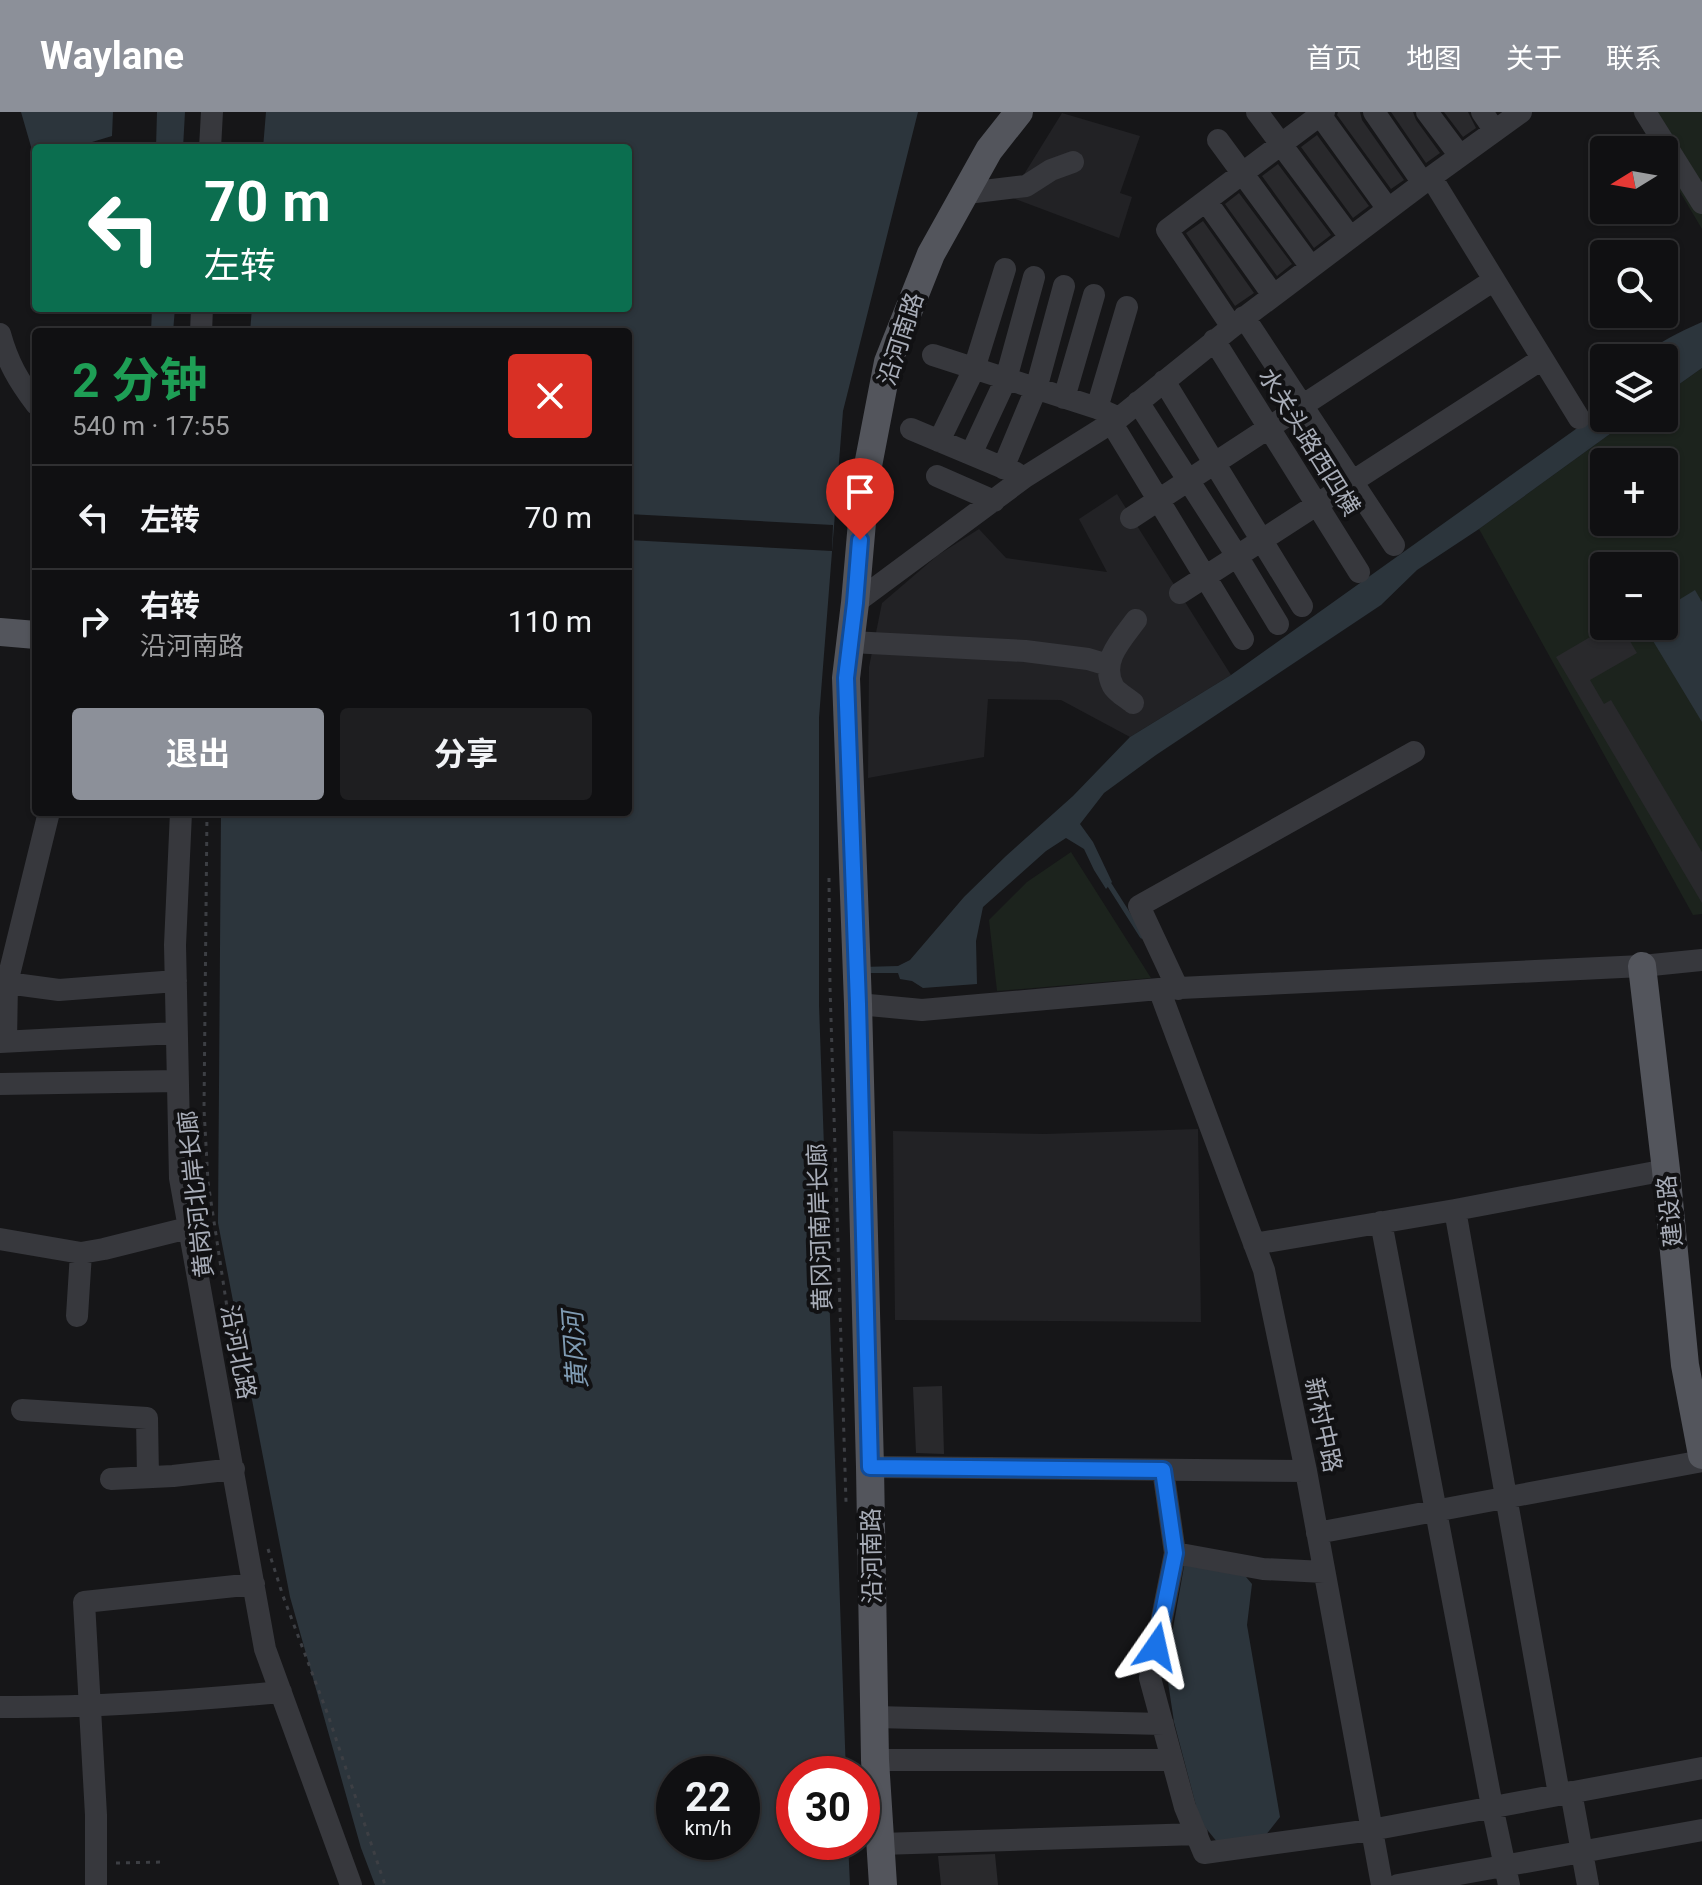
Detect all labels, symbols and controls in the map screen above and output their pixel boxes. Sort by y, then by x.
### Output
text: Waylane [40,34,184,78]
text: 首页 [1306,42,1362,75]
text: 地图 [1406,42,1462,75]
text: 关于 [1506,42,1562,75]
text: 联系 [1606,42,1662,75]
north arrow [1590,136,1678,224]
map controls [1590,136,1678,640]
text: 70 m [204,169,331,235]
icon: left [72,176,176,280]
button: search [1590,240,1678,328]
text: 左转 [204,245,276,287]
street label: 沿河南路 [873,289,929,389]
button: layers [1590,344,1678,432]
text: 2 分钟 [72,352,207,409]
button: close [508,354,592,438]
street label: 水关头路西四横 [1253,363,1365,521]
text: 540 m · 17:55 [72,411,230,441]
button: + [1590,448,1678,536]
pin [826,458,894,540]
icon: arrive [838,470,882,514]
icon: left [72,495,116,539]
text: 70 m [525,500,592,535]
text: 左转 [140,502,200,537]
button: − [1590,552,1678,640]
text: 右转 [140,588,200,623]
icon: right [72,599,116,643]
text: 110 m [508,604,592,639]
text: 沿河南路 [140,631,244,661]
button: 退出 [72,708,324,800]
button: 分享 [340,708,592,800]
street label: 黄岗河北岸长廊 [173,1109,219,1279]
street label: 黄冈河南岸长廊 [803,1143,837,1311]
street label: 建设路 [1652,1174,1688,1248]
street label: 沿河北路 [215,1302,261,1402]
water label: 黄冈河 [557,1305,593,1390]
street label: 新村中路 [1299,1375,1347,1475]
street label: 沿河南路 [857,1508,887,1604]
position arrow [1114,1605,1198,1689]
speed limit sign: 30 [776,1756,880,1860]
text: 22 [685,1774,731,1821]
text: km/h [685,1816,731,1840]

